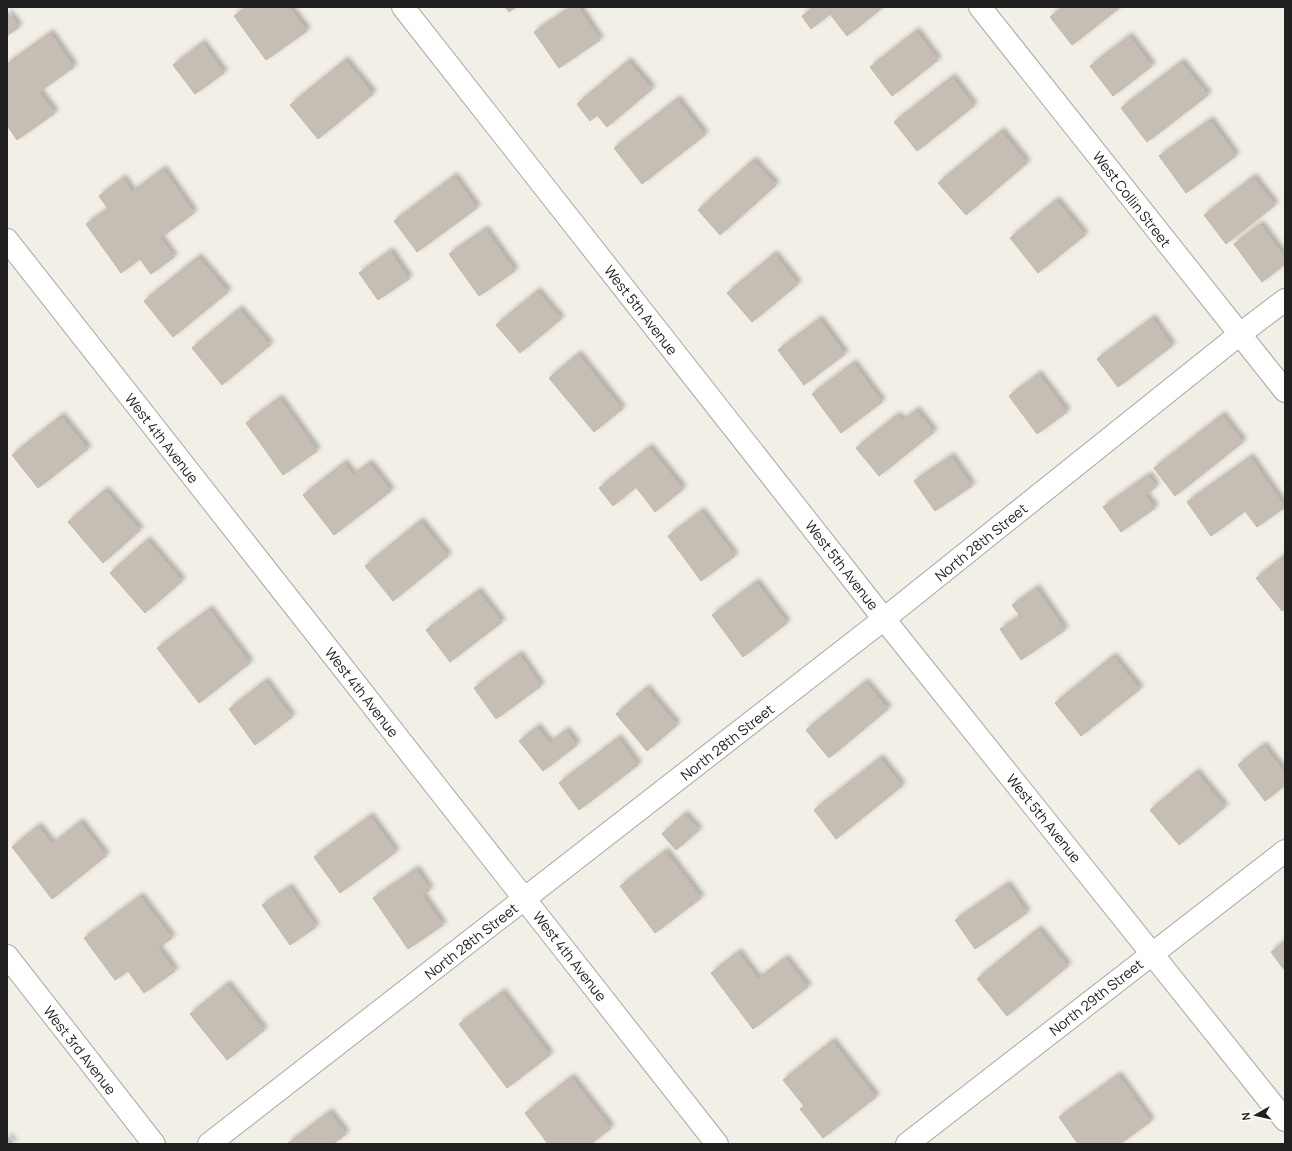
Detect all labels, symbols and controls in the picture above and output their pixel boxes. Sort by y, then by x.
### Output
street label: West Collin Street [1089,147,1176,251]
street label: West 5th Avenue [600,261,682,359]
street label: West 4th Avenue [121,389,203,487]
street label: North 28th Street [931,499,1031,585]
street label: West 5th Avenue [801,516,883,614]
street label: West 4th Avenue [321,643,403,741]
street label: North 28th Street [676,699,778,784]
street label: West 5th Avenue [1002,770,1086,866]
street label: North 28th Street [420,898,522,983]
street label: West 4th Avenue [529,907,611,1005]
street label: North 29th Street [1045,954,1147,1040]
street label: West 3rd Avenue [39,1002,121,1098]
north arrow [1236,1095,1276,1135]
text: N [1238,1111,1254,1121]

